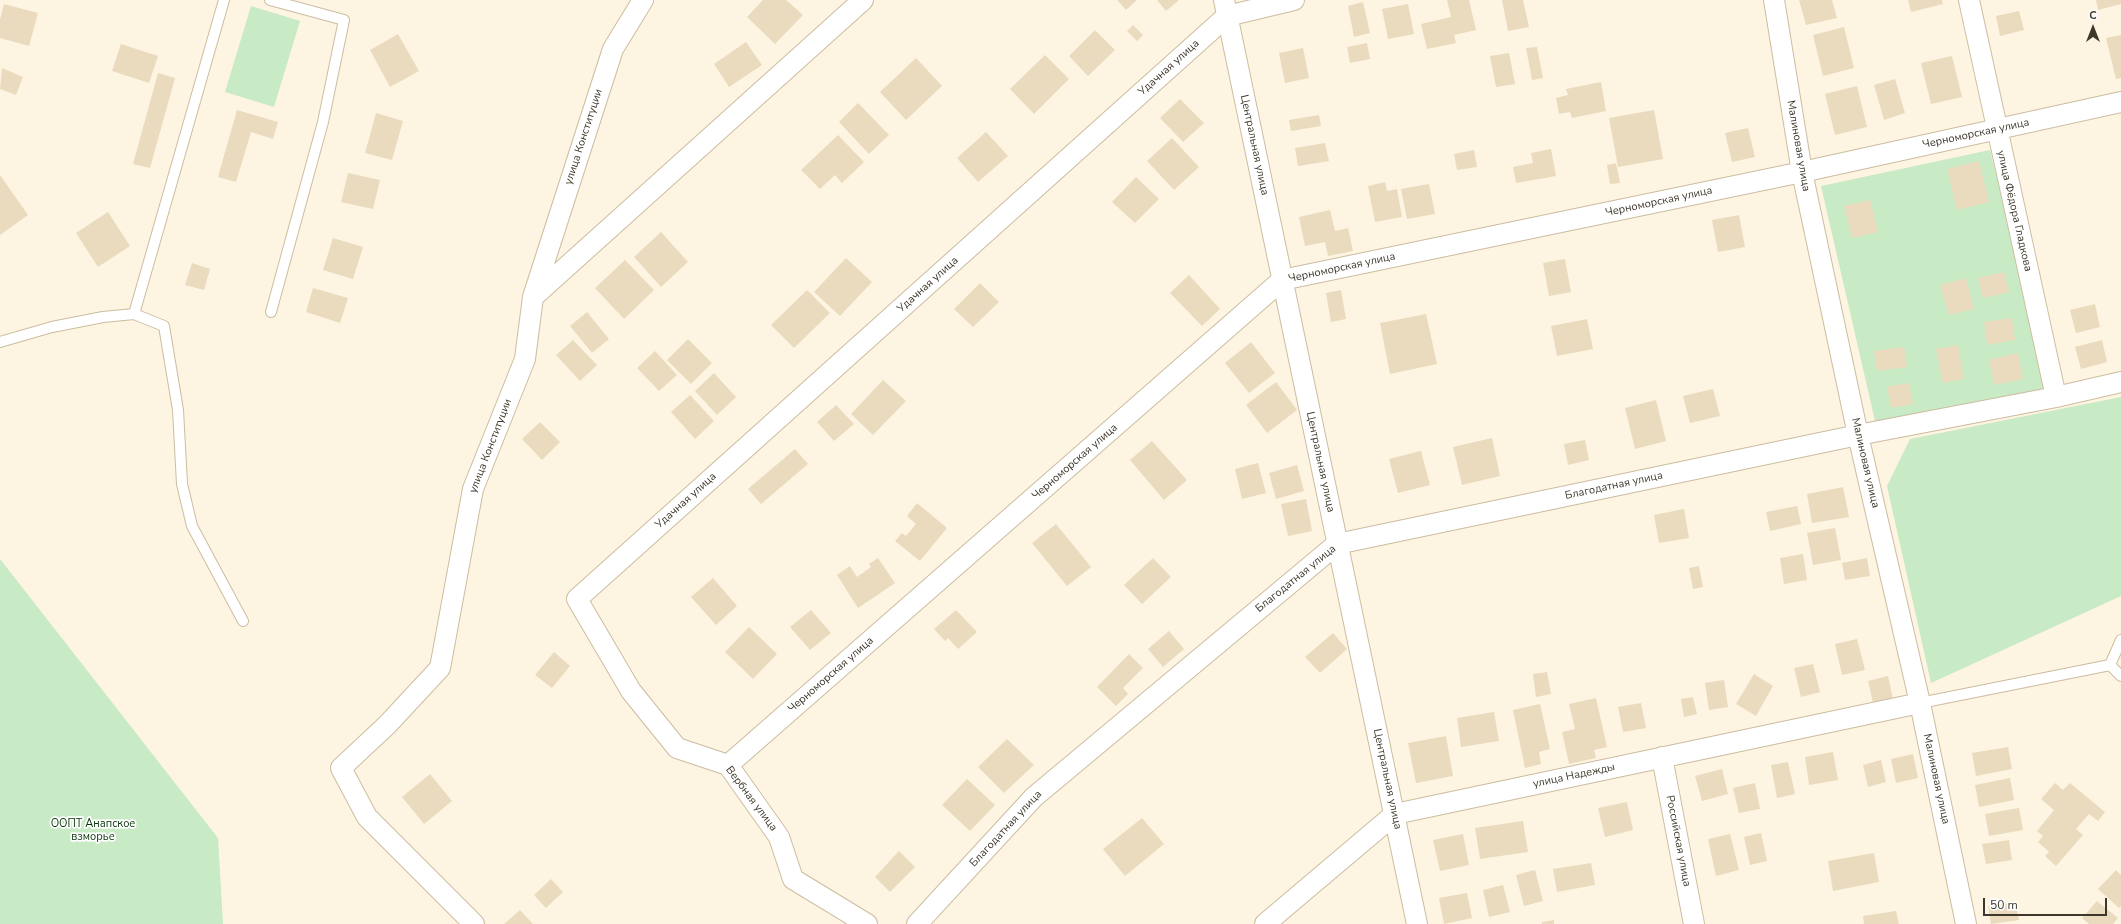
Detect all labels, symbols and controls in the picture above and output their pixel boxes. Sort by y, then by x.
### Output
north arrow [2073,8,2113,48]
text: С [2089,8,2097,23]
street label: Удачная улица [1136,37,1202,99]
street label: улица Конституции [562,88,606,186]
street label: Центральная улица [1237,93,1271,197]
street label: Малиновая улица [1784,99,1812,193]
street label: Черноморская улица [1921,116,2031,152]
street label: улица Фёдора Гладкова [1994,149,2034,273]
street label: Черноморская улица [1604,184,1714,220]
street label: Черноморская улица [1287,250,1397,286]
street label: Удачная улица [895,254,961,316]
street label: улица Конституции [467,397,515,495]
street label: Центральная улица [1303,410,1337,514]
street label: Малиновая улица [1848,417,1882,509]
street label: Черноморская улица [1030,421,1120,503]
street label: Благодатная улица [1564,469,1664,503]
street label: Удачная улица [653,470,719,532]
street label: Благодатная улица [1253,543,1339,615]
street label: Черноморская улица [786,634,876,716]
street label: Центральная улица [1370,727,1404,831]
street label: Малиновая улица [1920,733,1952,825]
street label: улица Надежды [1532,761,1616,791]
street label: Вербная улица [722,764,780,834]
street label: Благодатная улица [967,788,1045,870]
street label: Российская улица [1663,794,1693,888]
park label: ООПТ Анапское взморье [51,817,135,843]
scale bar [1985,890,2109,916]
text: 50 m [1990,897,2018,913]

